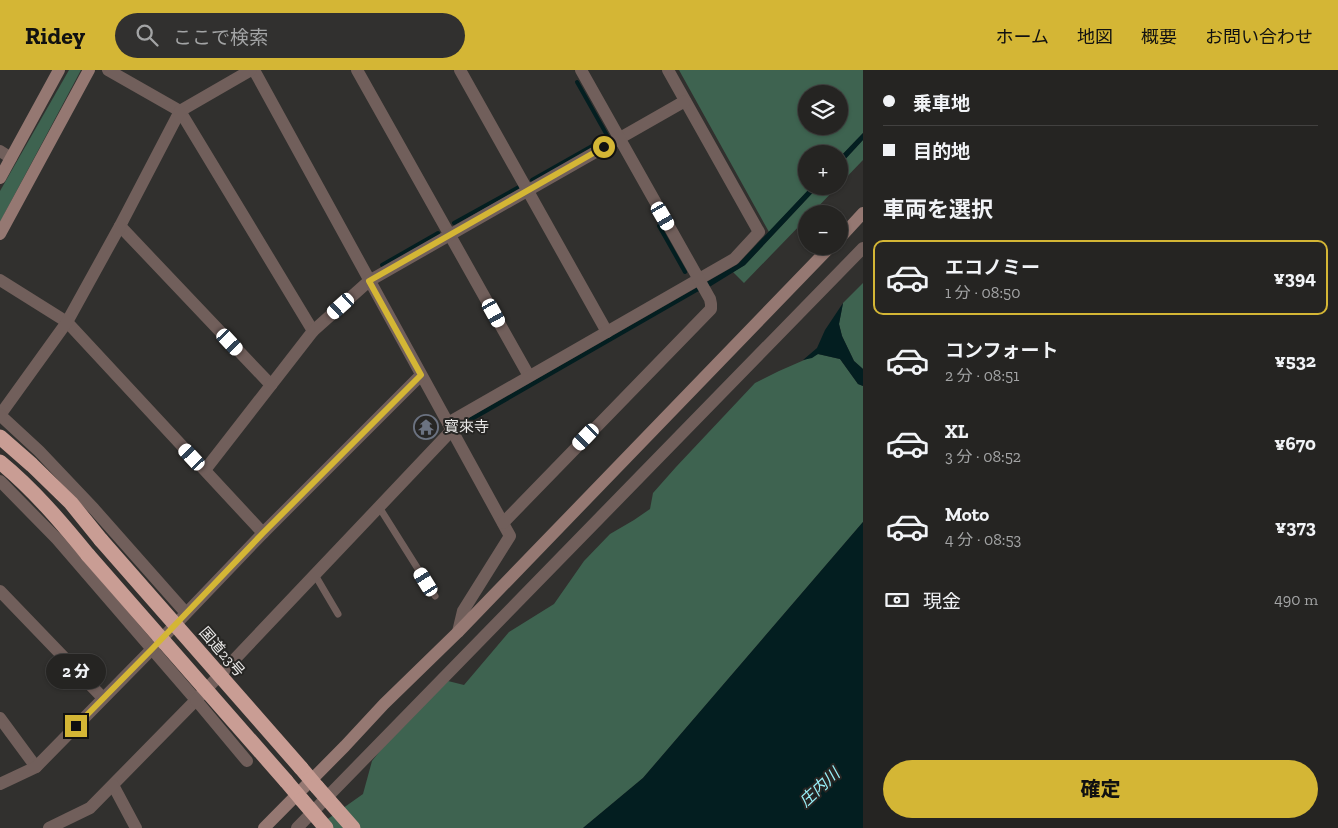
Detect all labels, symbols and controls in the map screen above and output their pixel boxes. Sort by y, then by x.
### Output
search box [115,13,465,58]
text: Ridey [25,21,85,50]
icon: search [133,21,161,49]
text: ここで検索 [173,26,268,49]
text: ホーム [996,26,1049,48]
text: 地図 [1077,26,1113,48]
text: 概要 [1141,26,1177,48]
text: お問い合わせ [1205,26,1313,48]
map controls [798,85,848,255]
button: layers [798,85,848,135]
text: 乗車地 [913,92,970,115]
route start [593,136,615,158]
text: 目的地 [913,140,970,163]
button: + [798,145,848,195]
text: 車両を選択 [883,196,993,223]
car [649,199,676,233]
button: − [798,205,848,255]
icon: car [885,255,930,300]
text: エコノミー [945,256,1040,279]
text: ¥394 [1274,266,1316,289]
text: 1 分 · 08:50 [945,283,1020,302]
car [324,290,357,322]
car [480,296,507,330]
car [214,326,245,358]
icon: car [885,338,930,383]
text: コンフォート [945,339,1058,362]
text: ¥532 [1274,349,1316,372]
text: 2 分 · 08:51 [945,366,1019,385]
temple icon: 寳來寺 [413,414,439,440]
place label: 寳來寺 [444,418,489,436]
text: XL [945,420,968,443]
car [570,421,601,453]
icon: car [885,421,930,466]
text: ¥670 [1274,432,1316,455]
car [176,441,207,473]
text: 3 分 · 08:52 [945,447,1021,466]
text: Moto [945,503,989,526]
icon: car [885,504,930,549]
text: ¥373 [1275,515,1316,538]
text: 4 分 · 08:53 [945,530,1021,549]
car [411,565,440,599]
icon: cash [883,586,911,614]
text: 現金 [923,590,961,613]
text: 490 m [1274,590,1318,609]
street label: 国道23号 [196,623,248,681]
callout: 2 分 [46,654,106,688]
text: 2 分 [62,662,90,681]
route end [65,715,87,737]
button: 確定 [883,760,1318,818]
water label: 庄内川 [795,763,845,811]

